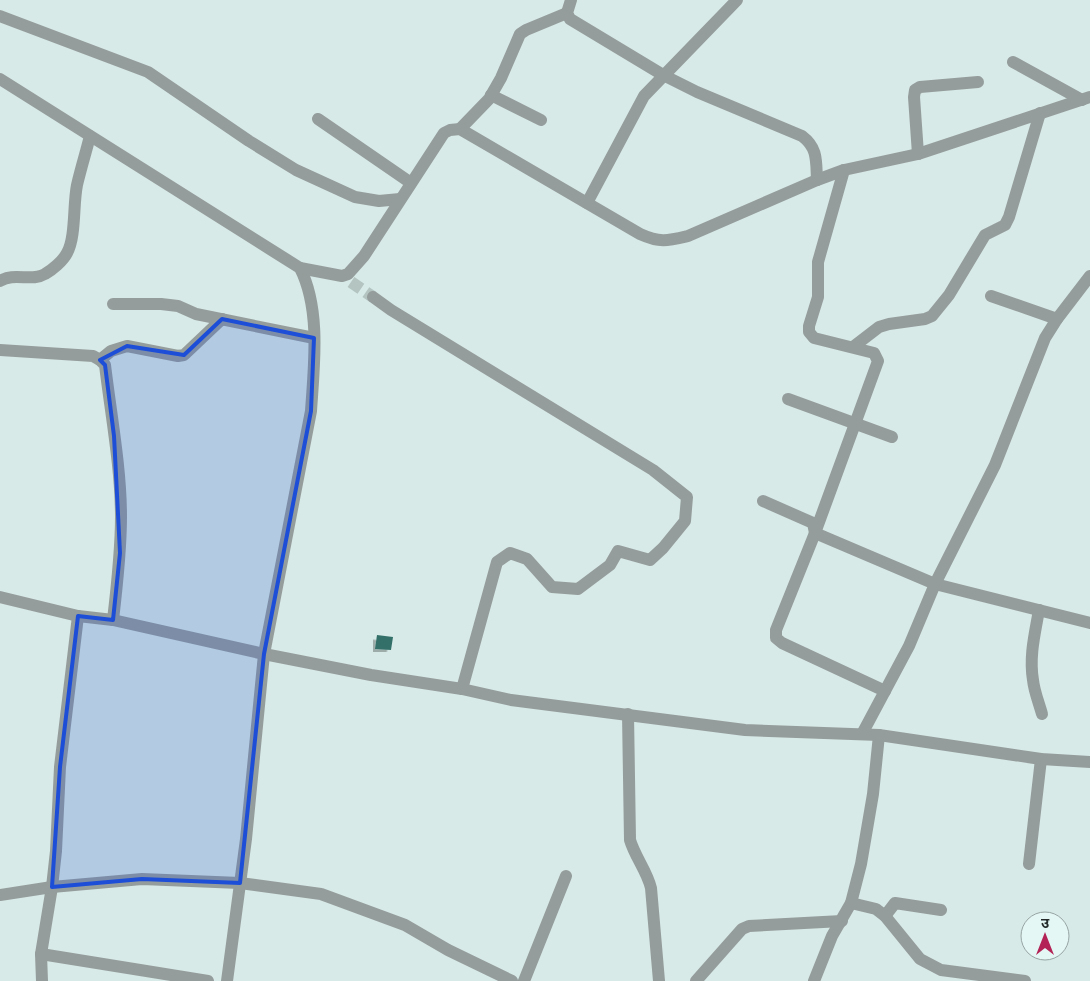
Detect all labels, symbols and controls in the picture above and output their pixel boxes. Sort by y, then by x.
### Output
north arrow [1020,911,1070,961]
text: उ [1041,914,1050,932]

